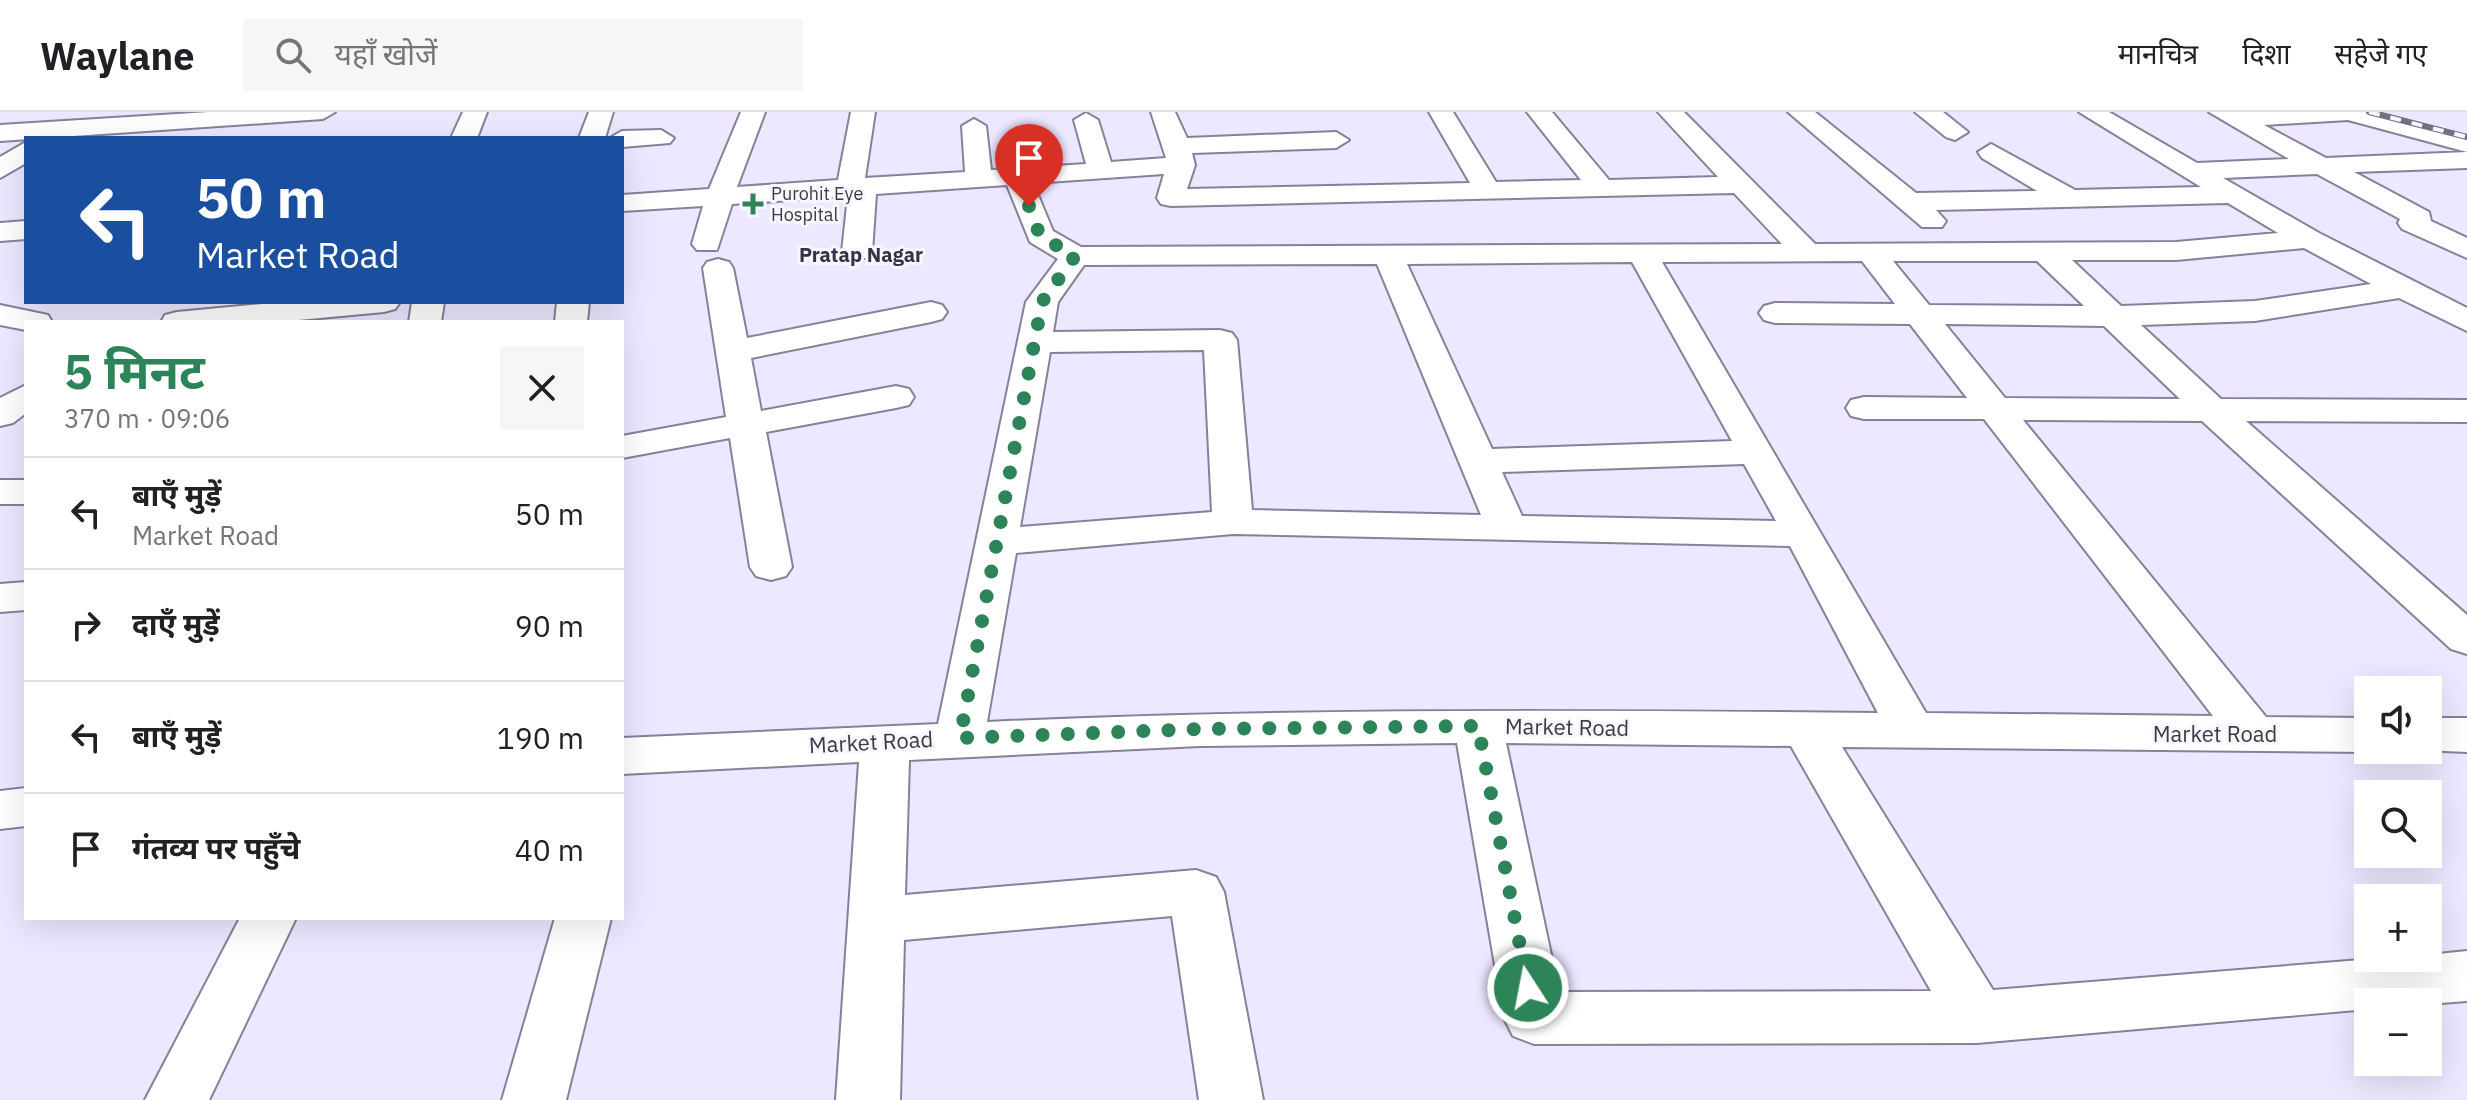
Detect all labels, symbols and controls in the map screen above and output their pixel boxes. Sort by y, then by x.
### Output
search box [243,19,803,91]
text: Waylane [40,31,195,80]
icon: search [271,33,315,77]
text: यहाँ खोजें [335,34,437,73]
text: मानचित्र [2118,35,2198,72]
text: दिशा [2242,35,2291,72]
text: सहेजे गए [2335,35,2427,72]
pin [995,124,1063,206]
icon: arrive [1007,136,1051,180]
text: 50 m [196,161,326,233]
icon: left [64,168,168,272]
place label: Purohit Eye Hospital [771,182,863,226]
marker: Purohit Eye Hospital [742,193,764,215]
text: Market Road [196,231,400,278]
district label: Pratap Nagar [799,241,923,268]
text: 5 मिनट [64,340,205,402]
button: close [500,346,584,430]
text: 370 m · 09:06 [64,401,230,435]
text: बाएँ मुड़ें [132,475,221,514]
icon: left [64,491,108,535]
text: 50 m [515,494,584,533]
text: Market Road [132,518,279,552]
icon: right [64,603,108,647]
text: दाएँ मुड़ें [132,604,220,643]
text: 90 m [515,606,584,645]
map controls [2354,676,2442,1076]
button: sound [2354,676,2442,764]
street label: Market Road [1505,711,1629,742]
icon: left [64,715,108,759]
text: बाएँ मुड़ें [132,716,221,755]
text: 190 m [497,718,584,757]
street label: Market Road [2153,719,2277,748]
street label: Market Road [808,724,934,759]
button: search [2354,780,2442,868]
icon: arrive [64,827,108,871]
text: गंतव्य पर पहुँचे [132,828,300,867]
text: 40 m [515,830,584,869]
button: + [2354,884,2442,972]
position arrow [1486,946,1570,1030]
button: − [2354,988,2442,1076]

